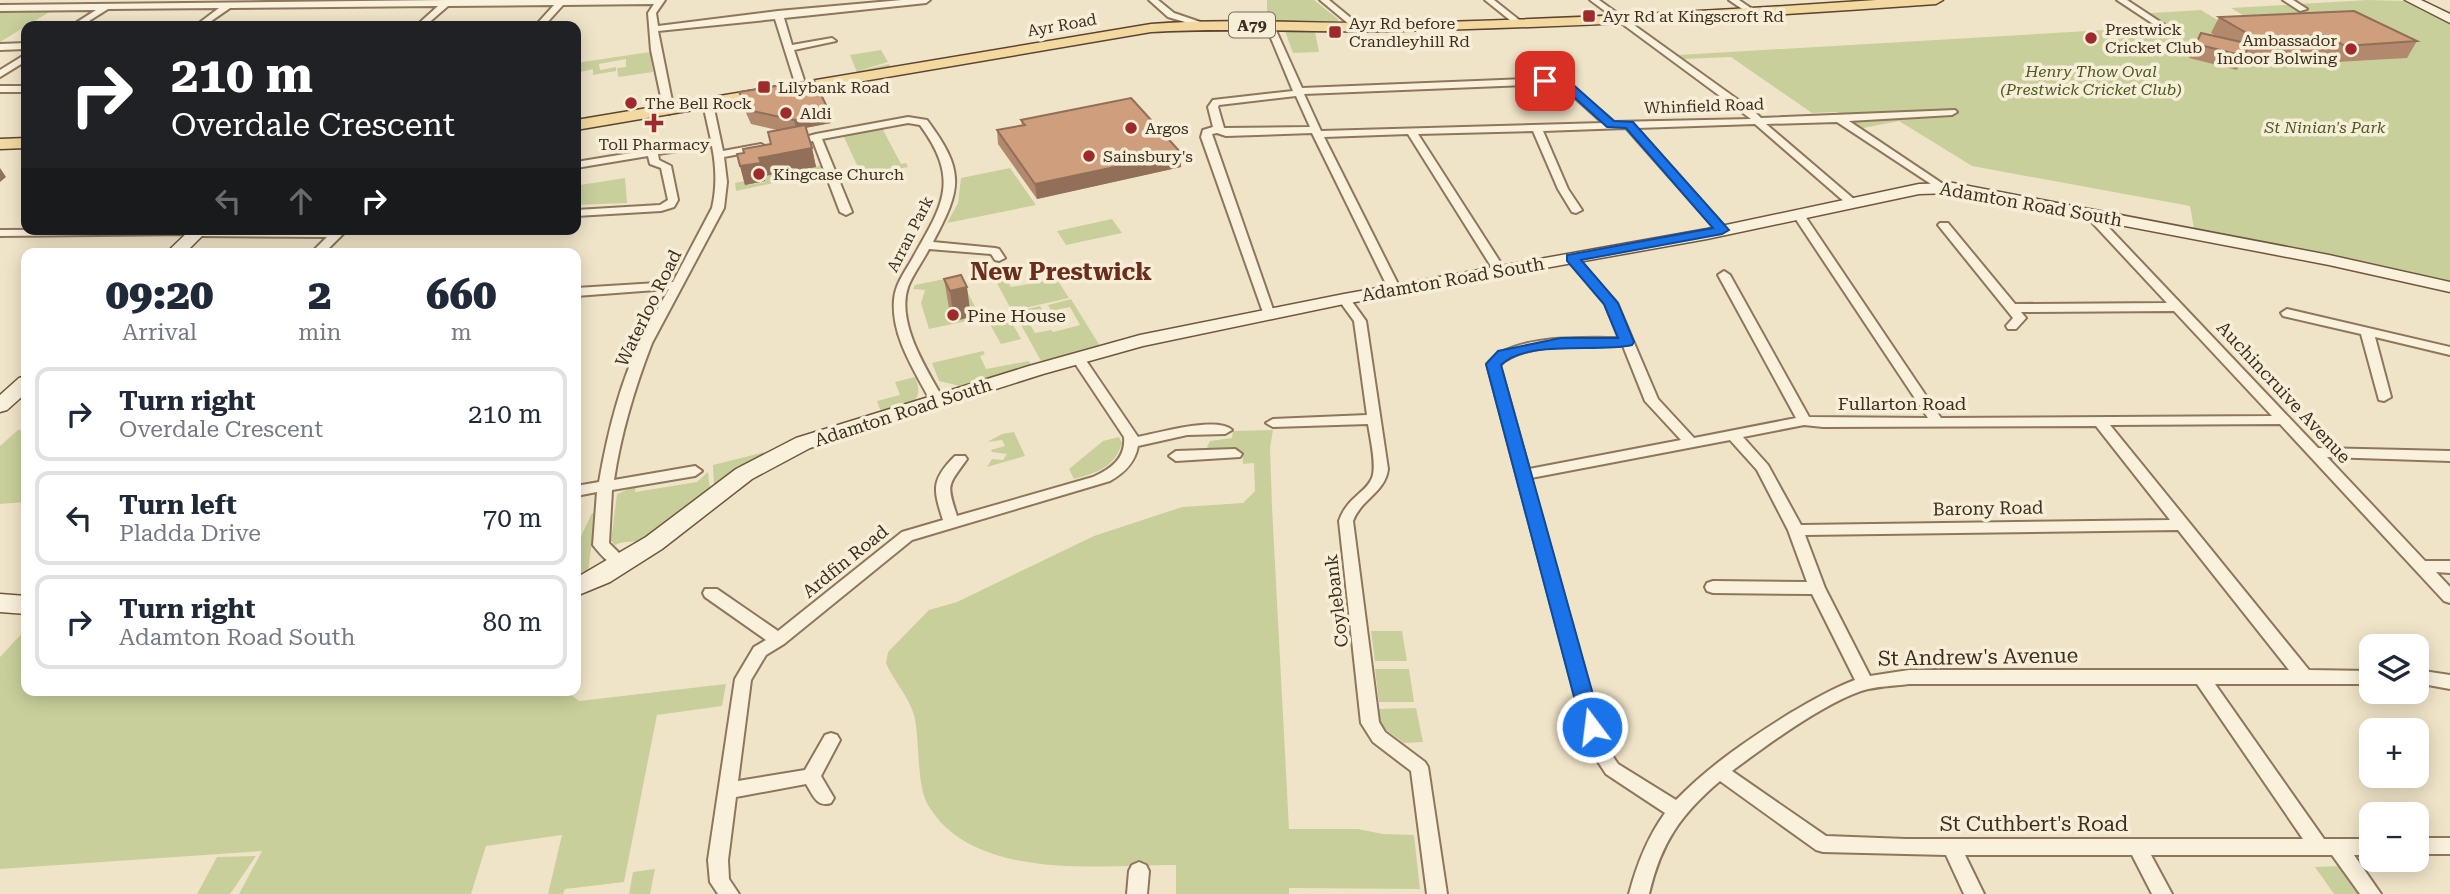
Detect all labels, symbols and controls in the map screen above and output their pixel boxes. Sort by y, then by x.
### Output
place label: Ayr Rd at Kingscroft Rd [1603,7,1784,26]
marker: Ayr Rd at Kingscroft Rd [1581,8,1597,24]
street label: Ayr Road [1026,10,1098,40]
road number: A79 [1229,13,1275,38]
place label: Ayr Rd before Crandleyhill Rd [1349,14,1470,51]
place label: Prestwick Cricket Club [2105,20,2202,57]
marker: Ayr Rd before Crandleyhill Rd [1327,24,1343,40]
marker: Prestwick Cricket Club [2083,30,2099,46]
place label: Ambassador Indoor Bolwing [2217,31,2338,68]
marker: Ambassador Indoor Bolwing [2343,41,2359,57]
text: 210 m [171,47,313,104]
icon: right [56,49,147,140]
pin [1515,51,1575,111]
icon: arrive [1526,62,1564,100]
park label: Henry Thow Oval (Prestwick Cricket Club) [2000,62,2182,99]
place label: Lilybank Road [778,78,890,97]
marker: Lilybank Road [756,79,772,95]
place label: The Bell Rock [645,94,752,113]
street label: Whinfield Road [1644,94,1764,118]
marker: The Bell Rock [623,95,639,111]
place label: Aldi [800,104,832,123]
marker: Aldi [778,105,794,121]
text: Overdale Crescent [171,106,455,144]
marker: Toll Pharmacy [646,115,662,131]
park label: St Ninian's Park [2263,118,2386,137]
place label: Argos [1145,119,1189,138]
marker: Argos [1123,120,1139,136]
place label: Toll Pharmacy [599,135,710,154]
place label: Sainsbury's [1103,147,1193,166]
marker: Sainsbury's [1081,148,1097,164]
place label: Kingcase Church [773,165,904,184]
marker: Kingcase Church [751,166,767,182]
street label: Adamton Road South [1938,178,2124,230]
icon: left [209,182,247,220]
icon: ahead [282,182,320,220]
icon: right [355,182,393,220]
street label: Arran Park [883,193,937,275]
street label: Waterloo Road [611,246,686,370]
street label: Adamton Road South [1360,253,1546,305]
district label: New Prestwick [970,258,1152,286]
text: 09:20 [106,270,214,319]
text: 2 [308,270,332,319]
text: 660 [426,270,496,319]
place label: Pine House [967,305,1066,326]
marker: Pine House [945,307,961,323]
street label: Auchincruive Avenue [2213,317,2355,467]
text: Arrival [122,319,197,346]
text: min [298,319,341,346]
text: m [451,319,472,346]
street label: Adamton Road South [812,373,995,451]
text: Turn right [119,386,255,416]
street label: Fullarton Road [1838,393,1967,414]
icon: right [60,395,98,433]
text: 210 m [468,399,542,429]
text: Overdale Crescent [119,416,323,443]
text: Turn left [119,490,237,520]
street label: Barony Road [1932,497,2044,519]
icon: left [60,499,98,537]
text: 70 m [483,503,542,533]
text: Pladda Drive [119,520,261,547]
street label: Ardfin Road [798,520,892,602]
street label: Coylebank [1320,553,1352,649]
text: Turn right [119,594,255,624]
icon: right [60,603,98,641]
text: 80 m [483,607,542,637]
text: Adamton Road South [119,624,355,651]
map controls [2359,634,2429,872]
button: layers [2359,634,2429,704]
street label: St Andrew's Avenue [1878,643,2078,671]
position arrow [1555,690,1629,764]
button: + [2359,718,2429,788]
button: − [2359,802,2429,872]
street label: St Cuthbert's Road [1940,812,2129,836]

